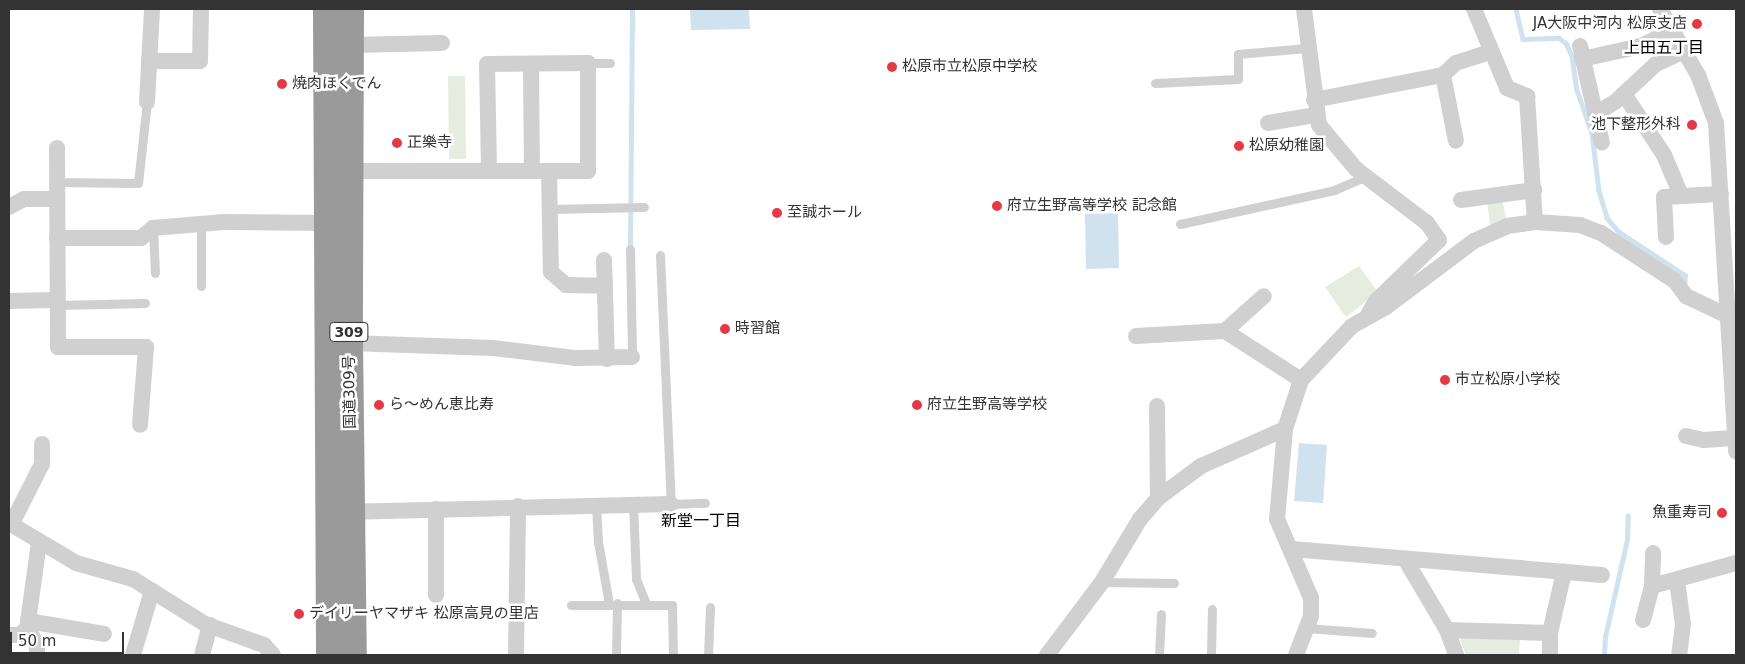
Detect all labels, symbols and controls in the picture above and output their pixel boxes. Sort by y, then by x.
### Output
place label: JA大阪中河内 松原支店 [1533,15,1687,33]
marker: JA大阪中河内 松原支店 [1691,18,1703,30]
district label: 上田五丁目 [1624,38,1704,58]
place label: 松原市立松原中学校 [902,58,1037,76]
marker: 松原市立松原中学校 [886,61,898,73]
place label: 焼肉ほくでん [292,75,382,93]
marker: 焼肉ほくでん [276,78,288,90]
place label: 池下整形外科 [1591,116,1681,134]
marker: 池下整形外科 [1685,118,1699,132]
place label: 正樂寺 [407,134,452,152]
marker: 正樂寺 [391,137,403,149]
place label: 松原幼稚園 [1249,137,1324,155]
marker: 松原幼稚園 [1233,140,1245,152]
place label: 府立生野高等学校 記念館 [1007,197,1177,215]
marker: 府立生野高等学校 記念館 [991,200,1003,212]
place label: 至誠ホール [787,204,862,222]
marker: 至誠ホール [771,207,783,219]
place label: 時習館 [735,320,780,338]
road number: 309 [329,321,369,344]
marker: 時習館 [719,323,731,335]
street label: 国道309号 [340,355,360,429]
place label: 市立松原小学校 [1455,371,1560,389]
marker: 市立松原小学校 [1439,374,1451,386]
place label: ら～めん恵比寿 [389,396,494,414]
place label: 府立生野高等学校 [927,396,1047,414]
marker: ら～めん恵比寿 [373,399,385,411]
marker: 府立生野高等学校 [911,399,923,411]
place label: 魚重寿司 [1652,504,1712,522]
marker: 魚重寿司 [1716,507,1728,519]
district label: 新堂一丁目 [661,511,741,531]
place label: デイリーヤマザキ 松原高見の里店 [309,605,539,623]
marker: デイリーヤマザキ 松原高見の里店 [293,608,305,620]
scale bar [12,622,126,654]
text: 50 m [18,632,56,650]

